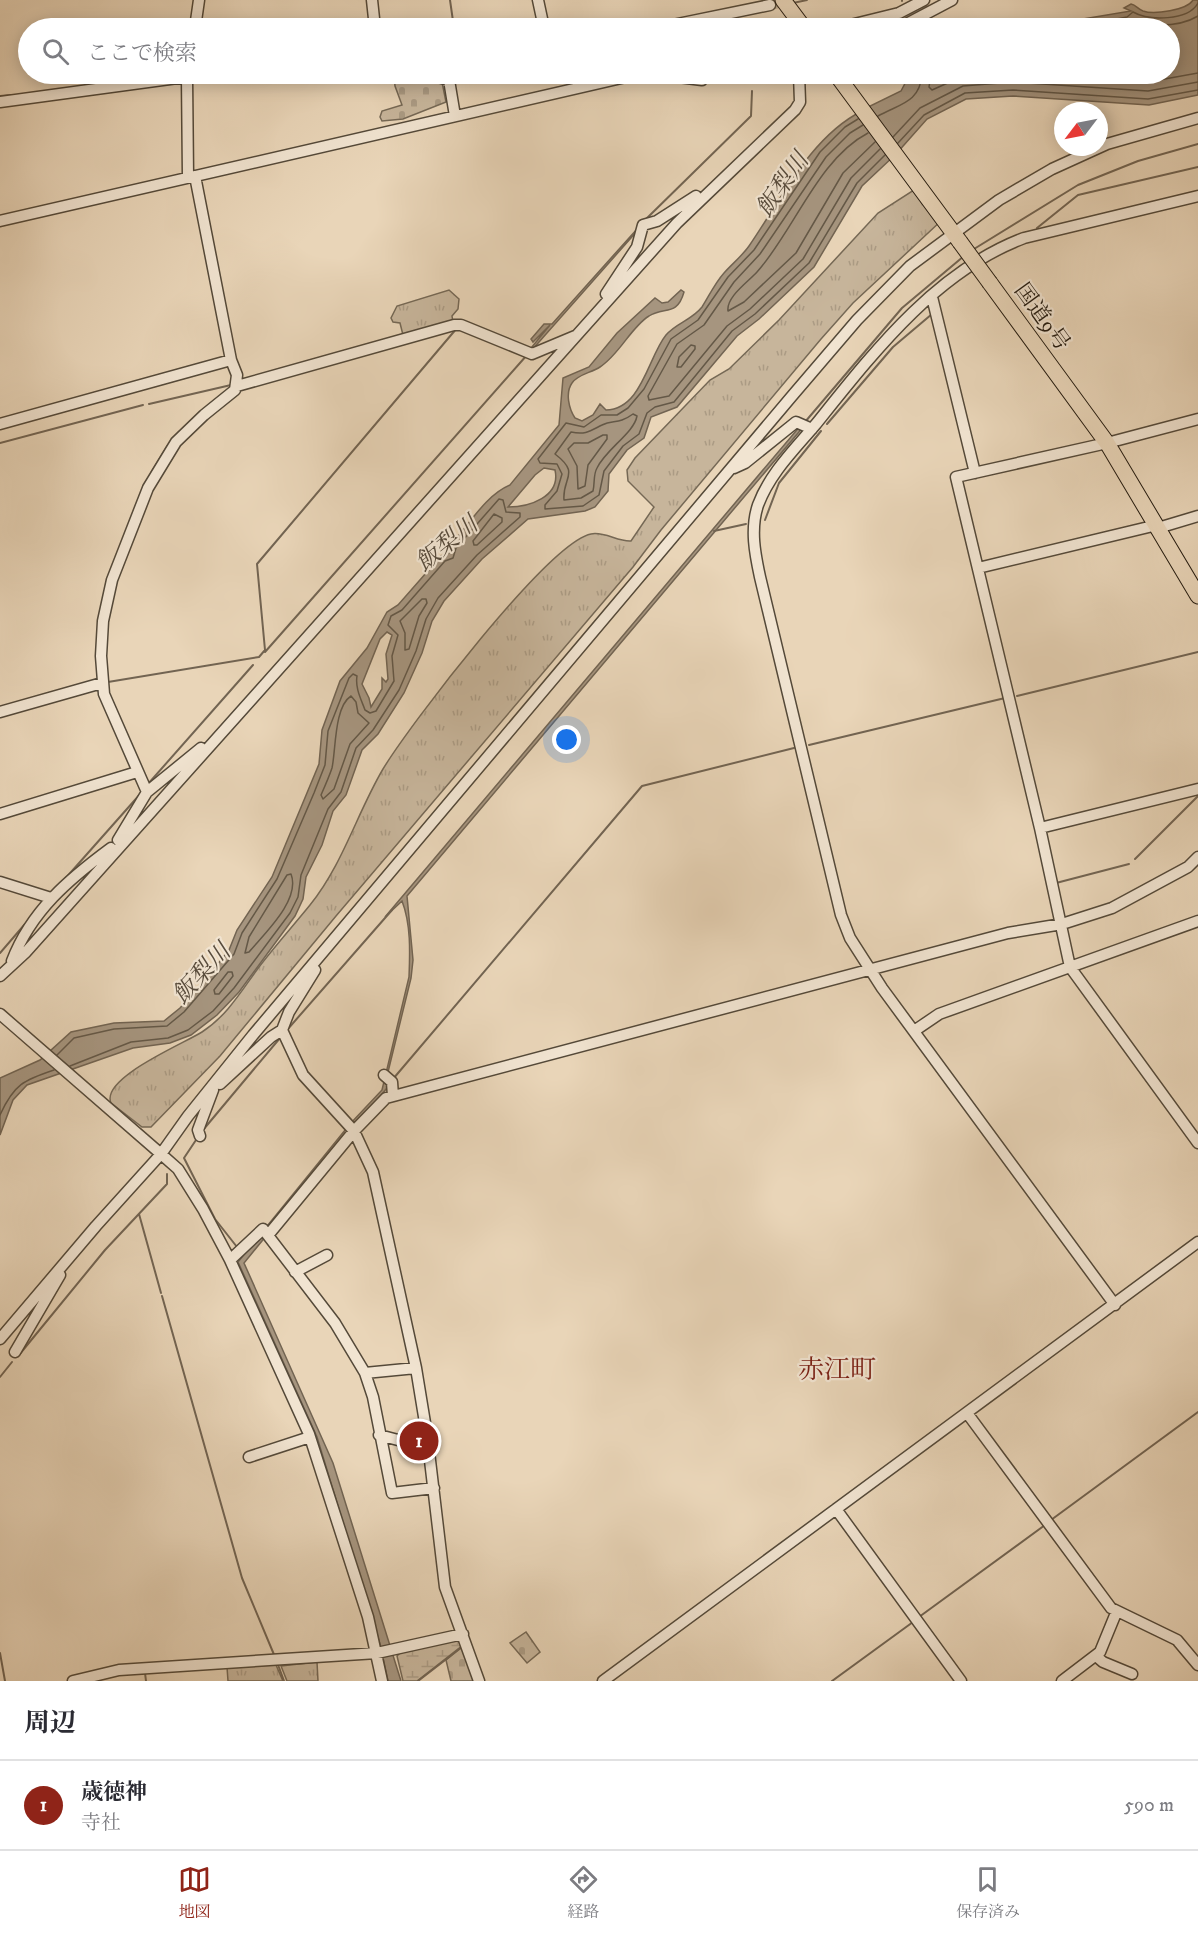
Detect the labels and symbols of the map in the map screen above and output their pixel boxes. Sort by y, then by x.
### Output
north arrow [1054,102,1108,156]
water label: 飯梨川 [750,144,818,223]
street label: 国道9号 [1008,278,1076,356]
water label: 飯梨川 [410,508,487,578]
your location [552,725,581,754]
water label: 飯梨川 [166,935,240,1011]
district label: 赤江町 [798,1354,876,1387]
pin: 1 [400,1418,438,1464]

